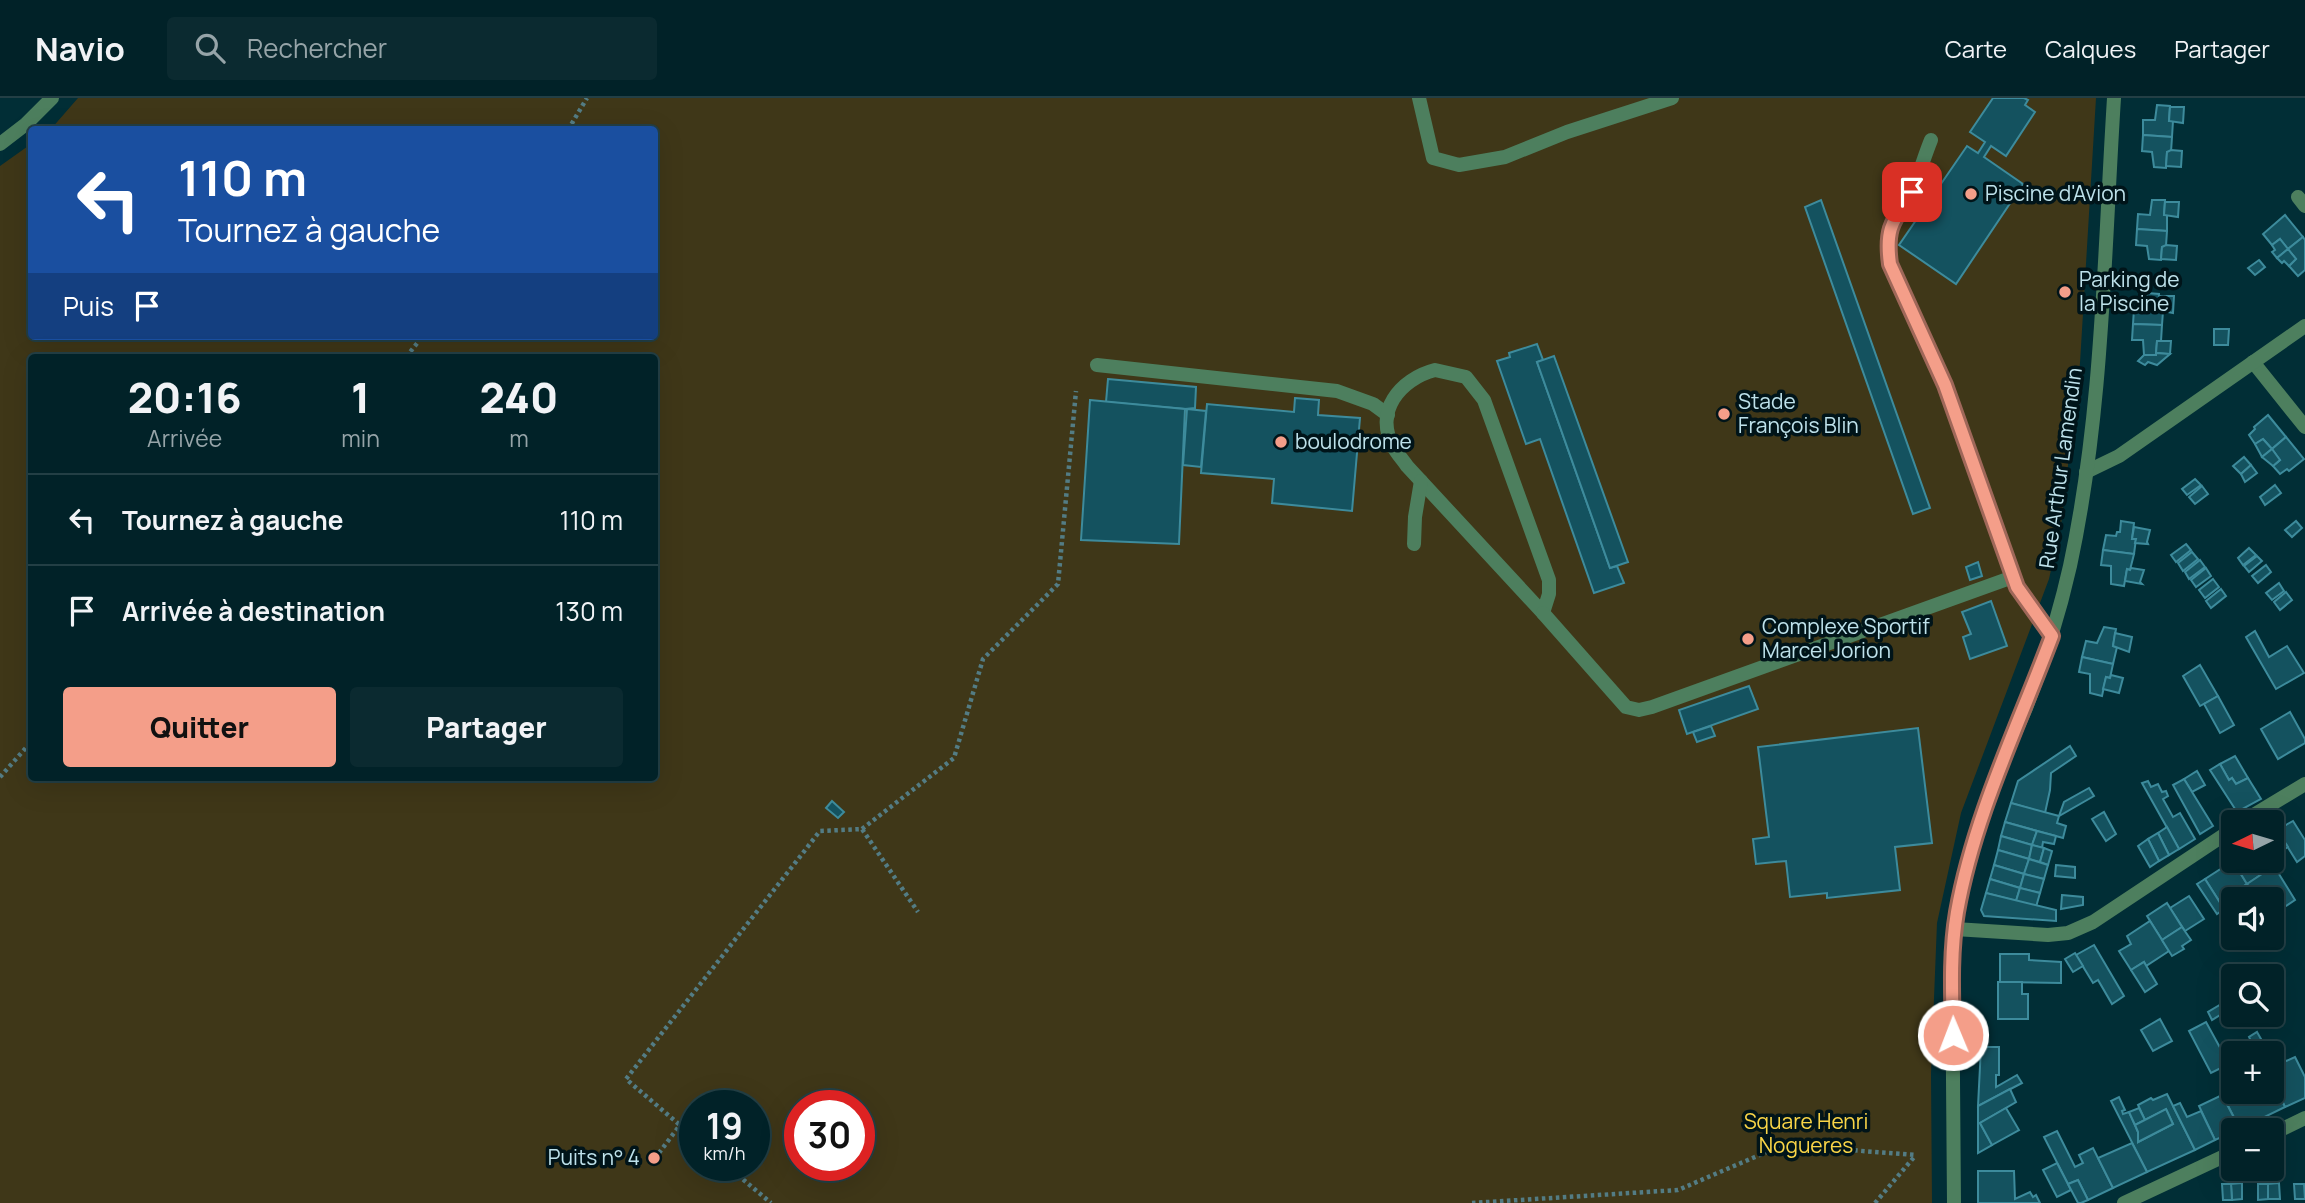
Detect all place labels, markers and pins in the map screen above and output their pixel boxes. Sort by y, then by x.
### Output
pin [1882,162,1942,222]
place label: Piscine d'Avion [1985,179,2126,207]
marker: Piscine d'Avion [1963,186,1979,202]
place label: Parking de la Piscine [2079,265,2180,317]
marker: Parking de la Piscine [2057,284,2073,300]
place label: Stade François Blin [1738,387,1859,439]
marker: Stade François Blin [1716,406,1732,422]
place label: boulodrome [1295,427,1412,455]
marker: boulodrome [1273,434,1289,450]
place label: Complexe Sportif Marcel Jorion [1762,612,1930,664]
marker: Complexe Sportif Marcel Jorion [1740,631,1756,647]
place label: Puits n° 4 [548,1143,640,1171]
marker: Puits n° 4 [646,1150,662,1166]

